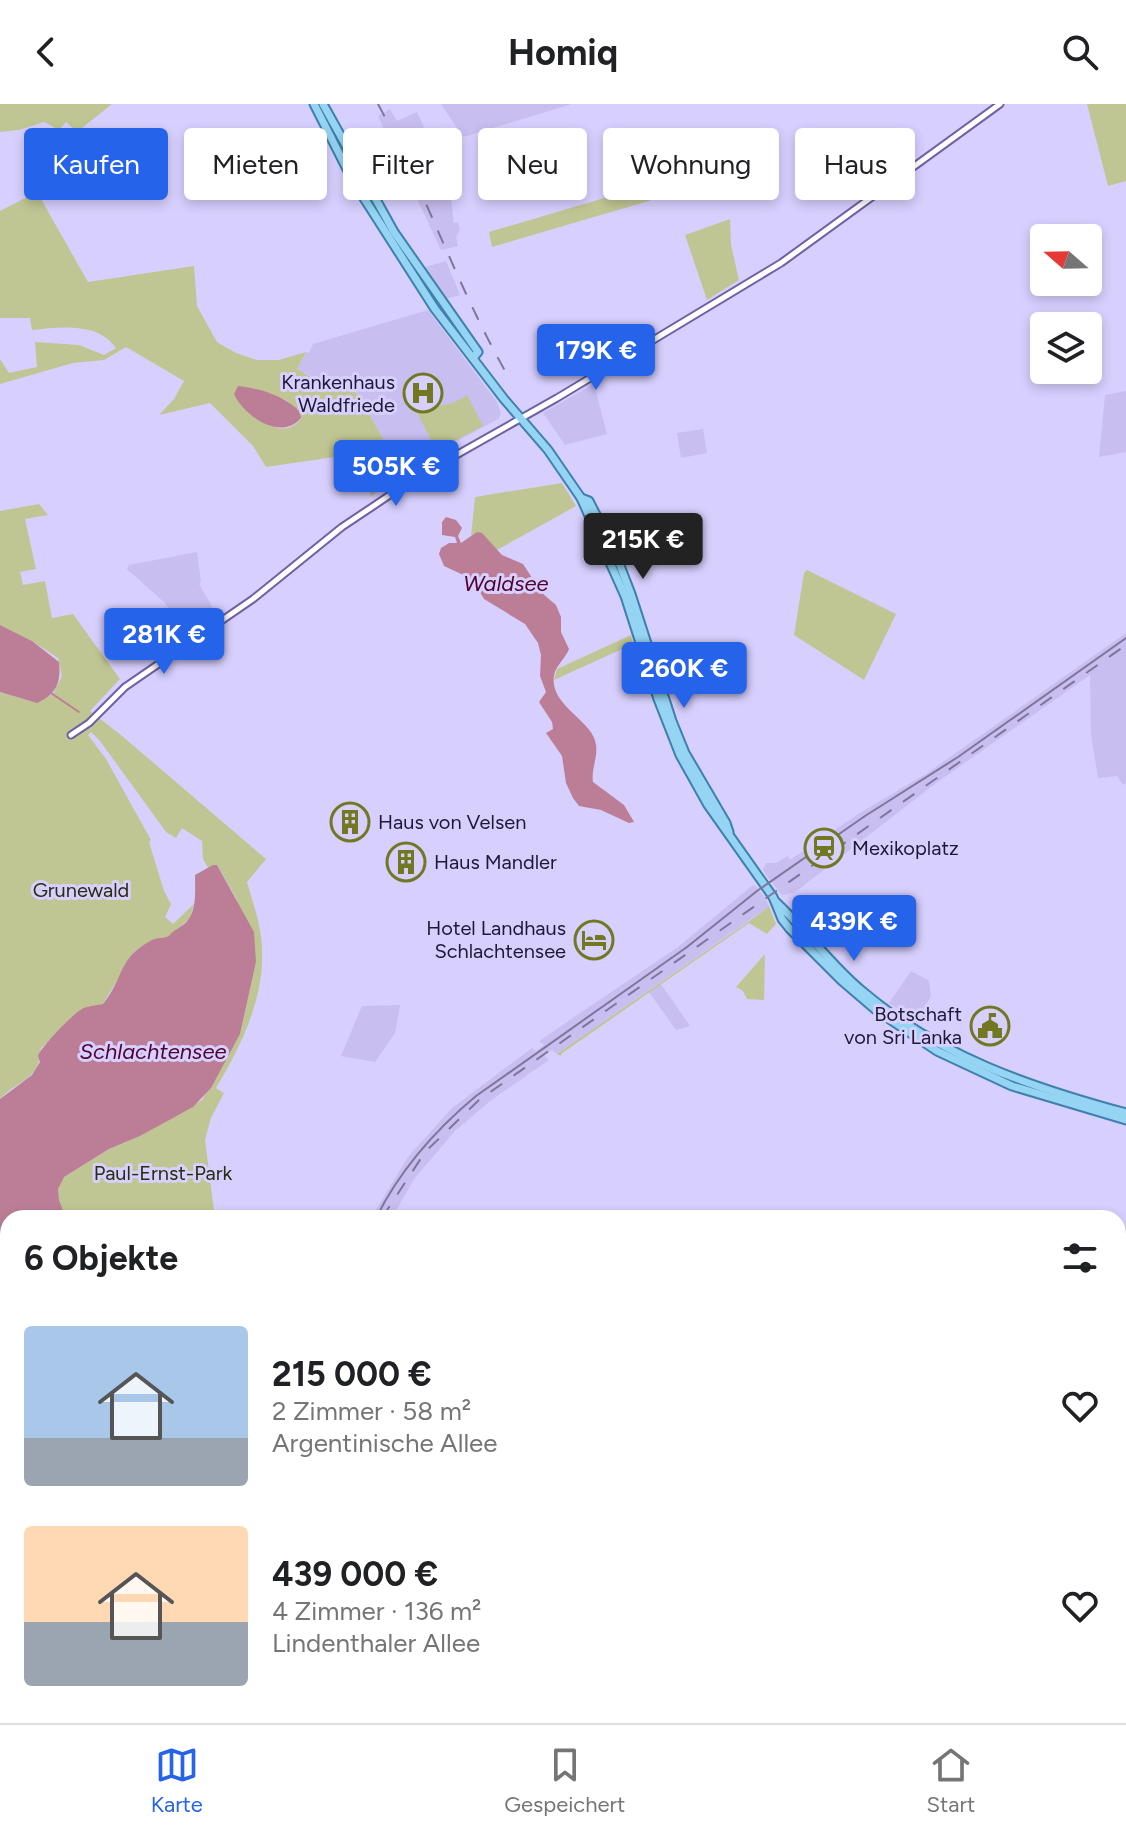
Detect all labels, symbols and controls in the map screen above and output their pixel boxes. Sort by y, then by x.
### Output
icon: back [24,30,68,74]
icon: search [1058,30,1102,74]
text: Homiq [508,31,618,74]
chip: Kaufen [24,128,168,200]
chip: Mieten [184,128,327,200]
chip: Filter [343,128,462,200]
chip: Neu [478,128,587,200]
chip: Wohnung [603,128,779,200]
chip: Haus [795,128,915,200]
north arrow [1030,224,1102,296]
map controls [1030,224,1102,384]
button: layers [1030,312,1102,384]
pin: 179K € [531,324,661,392]
text: 179K € [555,334,637,366]
place label: Krankenhaus Waldfriede [281,370,395,417]
hospital icon: Krankenhaus Waldfriede [402,372,444,414]
pin: 505K € [331,440,461,508]
text: 505K € [352,450,440,482]
pin: 215K € [578,513,708,581]
text: 215K € [602,523,684,555]
water label: Waldsee [463,570,549,597]
pin: 281K € [99,608,229,676]
text: 281K € [122,618,206,650]
pin: 260K € [619,642,749,710]
text: 260K € [640,652,728,684]
building icon: Haus von Velsen [329,801,371,843]
place label: Haus von Velsen [378,810,526,834]
station icon: Mexikoplatz [803,827,845,869]
place label: Mexikoplatz [852,836,959,860]
building icon: Haus Mandler [385,841,427,883]
place label: Haus Mandler [434,850,557,874]
park label: Grunewald [33,878,129,902]
pin: 439K € [789,895,919,963]
text: 439K € [810,905,898,937]
place label: Hotel Landhaus Schlachtensee [426,916,566,963]
hotel icon: Hotel Landhaus Schlachtensee [573,919,615,961]
place label: Botschaft von Sri Lanka [844,1002,962,1049]
public building icon: Botschaft von Sri Lanka [969,1005,1011,1047]
water label: Schlachtensee [80,1038,226,1065]
park label: Paul-Ernst-Park [94,1161,233,1185]
icon: filters [1058,1236,1102,1280]
text: 6 Objekte [24,1238,178,1279]
text: 215 000 € [272,1354,432,1395]
icon: home [88,1358,184,1454]
icon: heart [1058,1384,1102,1428]
text: 2 Zimmer · 58 m² [272,1395,471,1427]
text: Argentinische Allee [272,1427,498,1459]
text: 439 000 € [272,1554,438,1595]
icon: home [88,1558,184,1654]
icon: heart [1058,1584,1102,1628]
text: 4 Zimmer · 136 m² [272,1595,481,1627]
text: Lindenthaler Allee [272,1627,480,1659]
tab: Karte [151,1743,203,1818]
tab: Gespeichert [504,1743,625,1818]
tab: Start [927,1743,975,1818]

